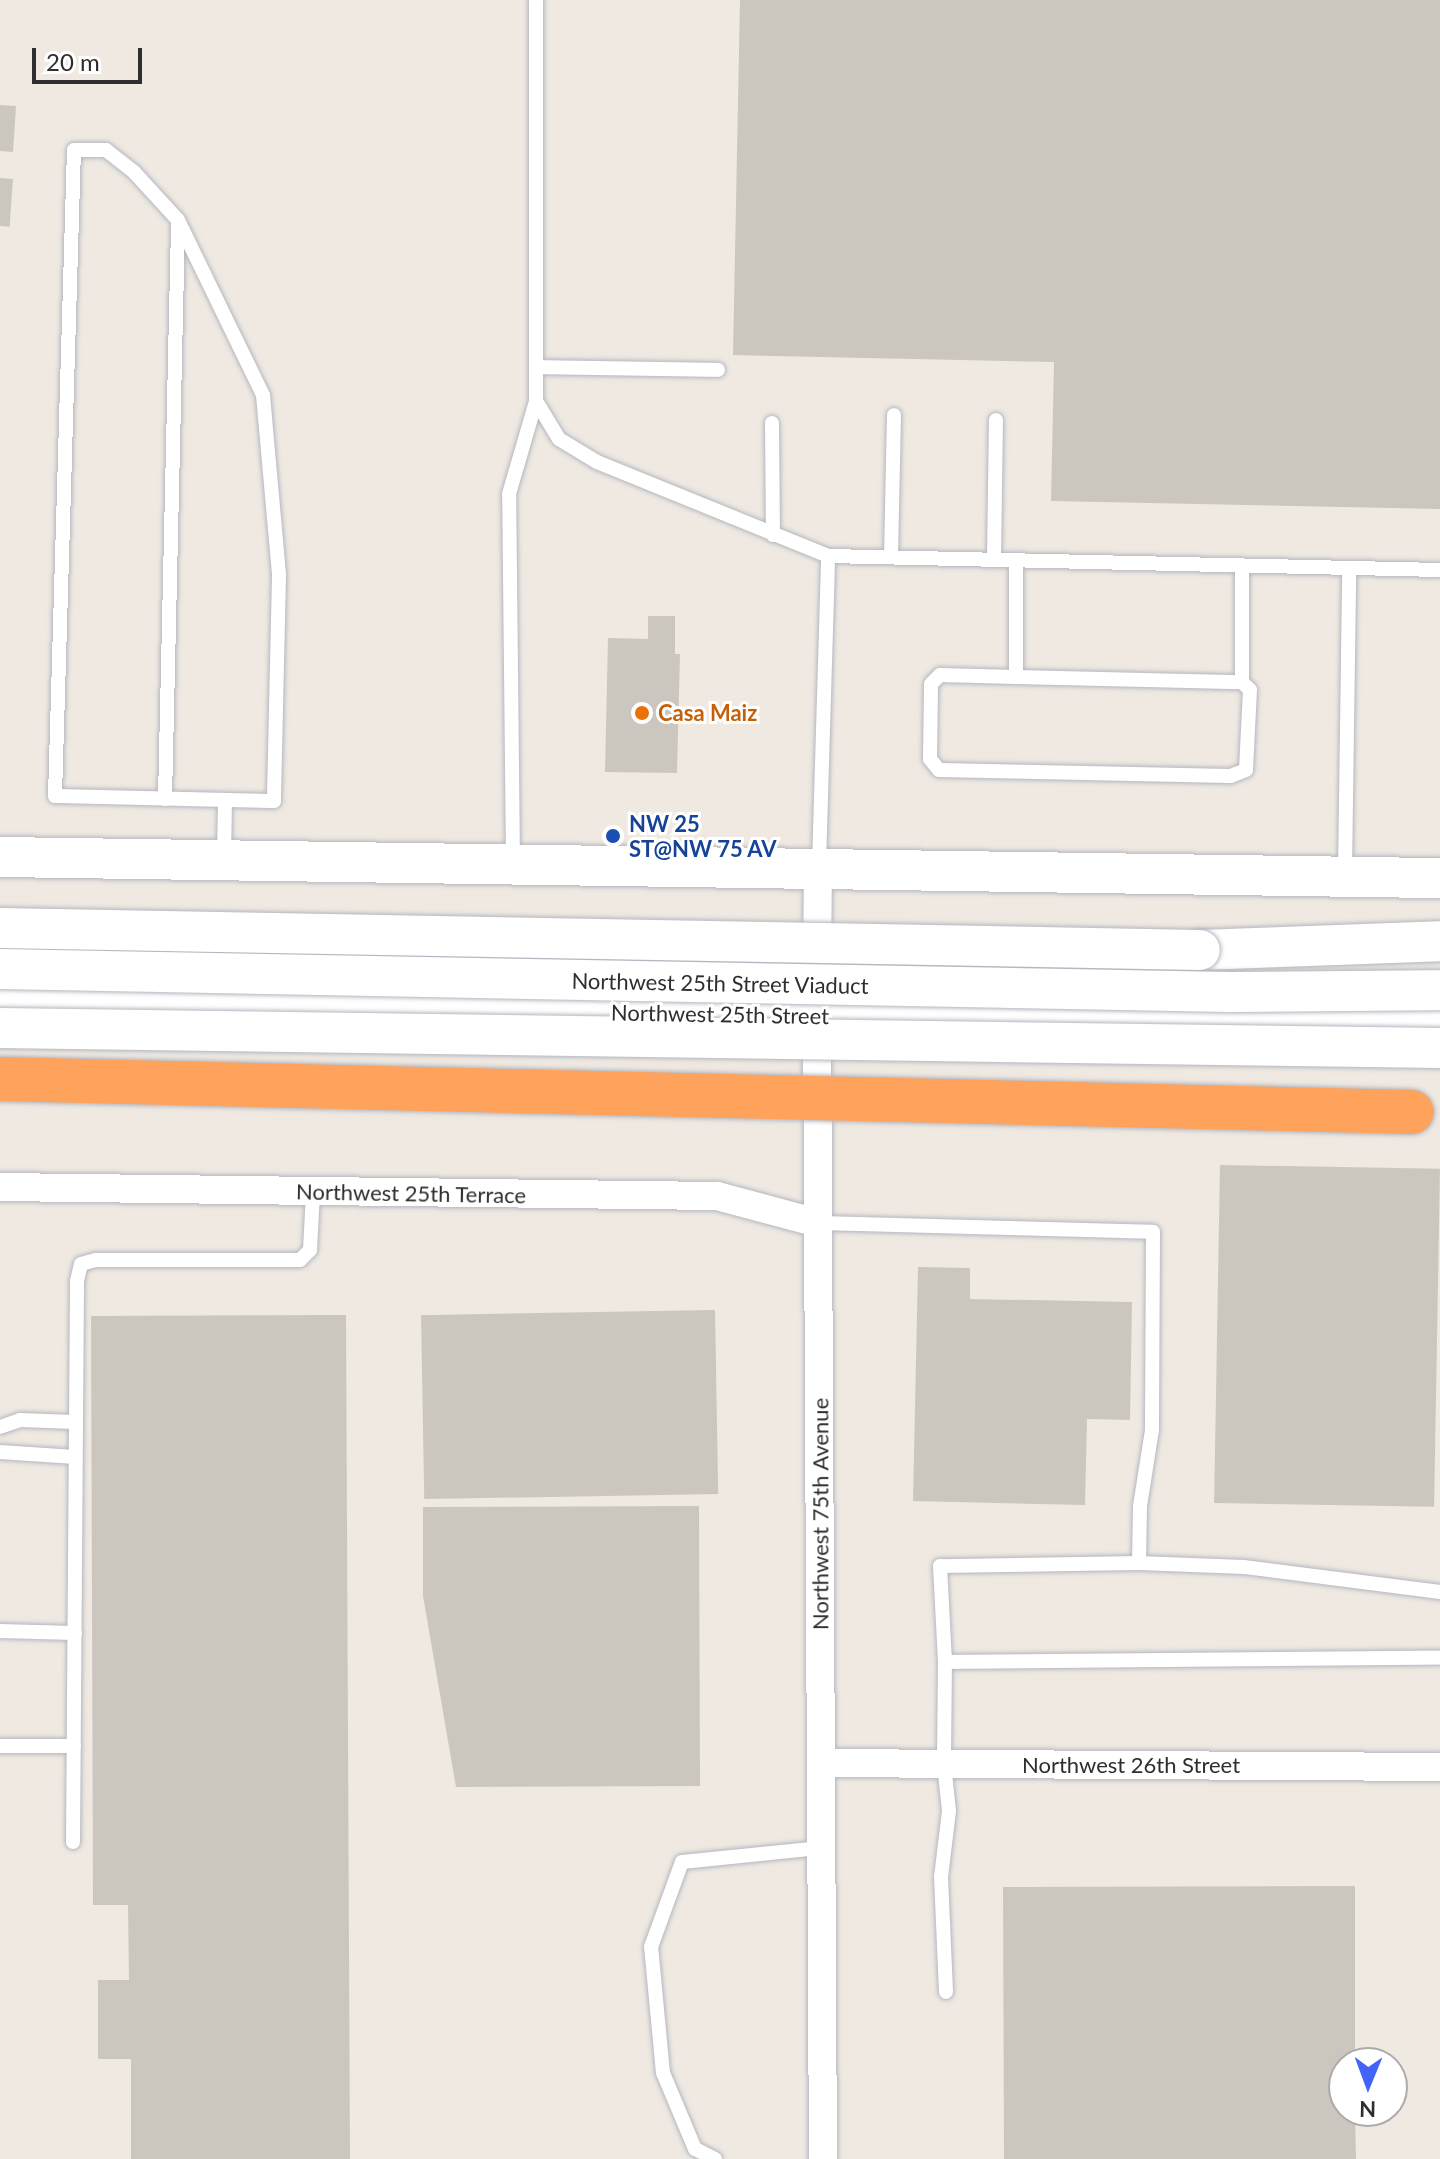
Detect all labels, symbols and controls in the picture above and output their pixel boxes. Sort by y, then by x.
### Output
scale bar [36,32,146,82]
text: 20 m [46,47,100,76]
place label: Casa Maiz [658,700,757,726]
marker: Casa Maiz [633,704,651,722]
place label: NW 25 ST@NW 75 AV [629,810,778,862]
marker: NW 25 ST@NW 75 AV [604,827,622,845]
street label: Northwest 25th Street Viaduct [571,967,869,999]
street label: Northwest 25th Street [611,999,829,1029]
street label: Northwest 25th Terrace [295,1178,527,1208]
street label: Northwest 75th Avenue [807,1398,833,1630]
street label: Northwest 26th Street [1022,1752,1240,1778]
north arrow [1328,2047,1408,2127]
text: N [1359,2096,1376,2123]

